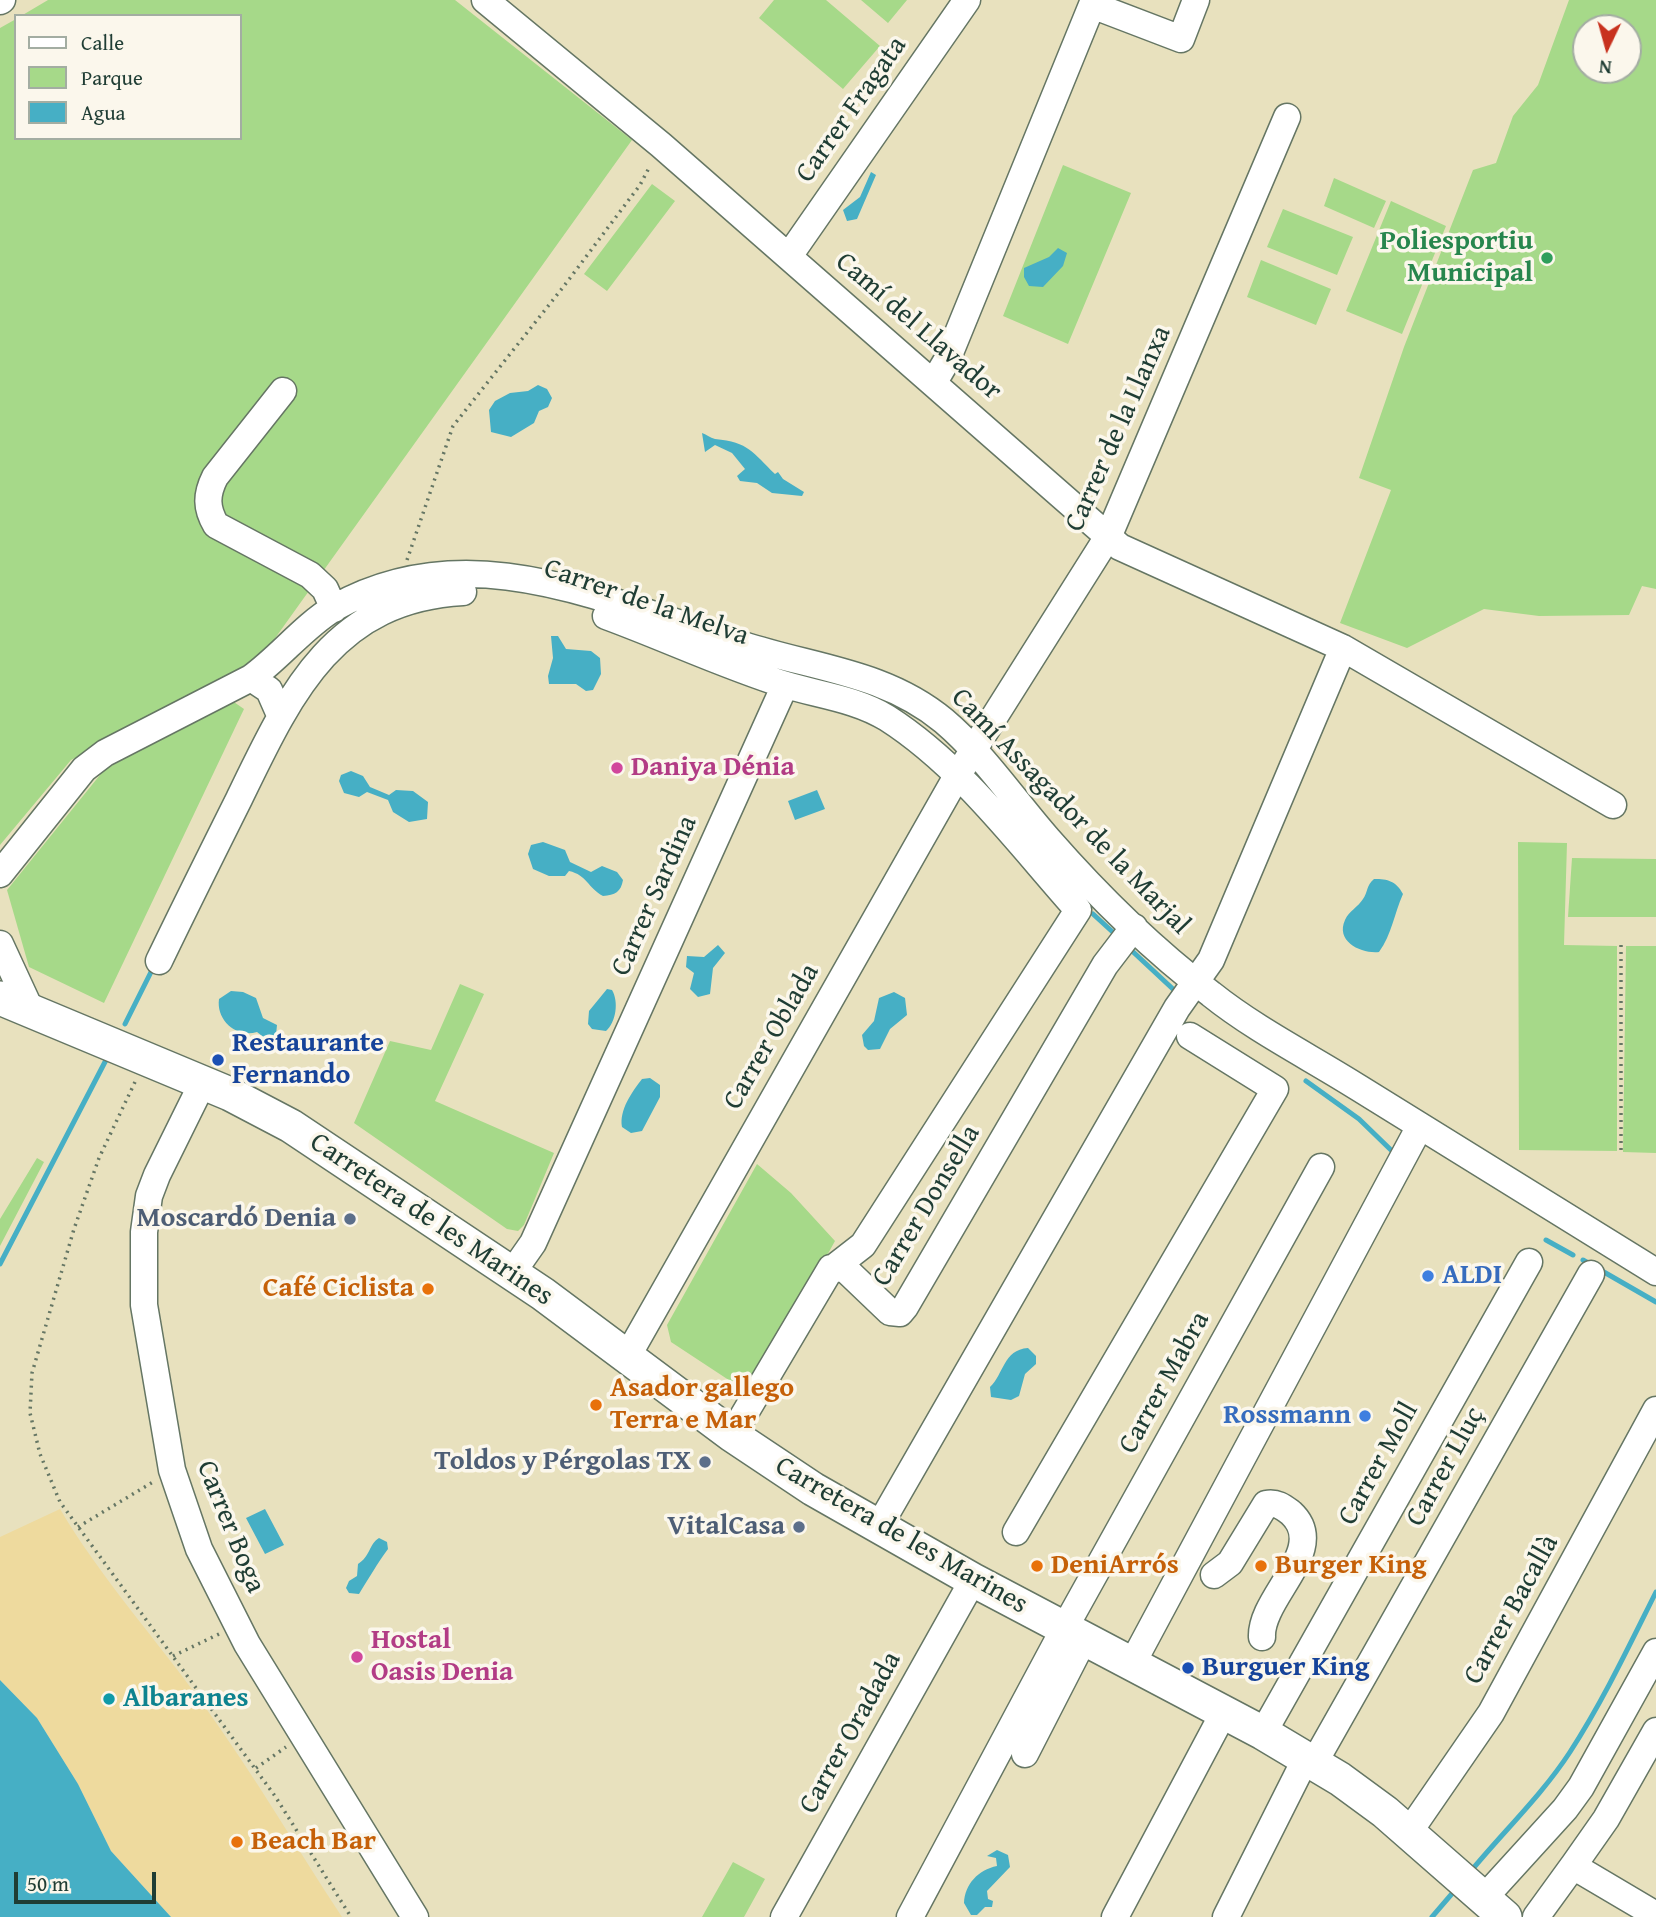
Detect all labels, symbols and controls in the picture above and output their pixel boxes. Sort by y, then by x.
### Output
legend [14,14,242,140]
north arrow [1572,14,1642,84]
text: Calle [81,27,124,58]
street label: Carrer Fragata [789,31,915,189]
text: N [1598,53,1613,82]
text: Parque [81,62,143,93]
text: Agua [81,97,125,128]
place label: Poliesportiu Municipal [1380,225,1533,291]
street label: Camí del Llavador [828,246,1008,408]
marker: Poliesportiu Municipal [1539,250,1555,266]
street label: Carrer de la Llanxa [1059,321,1179,537]
street label: Carrer de la Melva [539,552,753,654]
street label: Camí Assagador de la Marjal [943,682,1197,942]
place label: Daniya Dénia [631,751,795,785]
marker: Daniya Dénia [609,760,625,776]
street label: Carrer Sardina [605,811,705,981]
street label: Carrer Oblada [717,958,827,1116]
place label: Restaurante Fernando [232,1027,384,1093]
marker: Restaurante Fernando [210,1052,226,1068]
street label: Carrer Donsella [866,1119,988,1293]
street label: Carretera de les Marines [303,1126,559,1314]
place label: Moscardó Denia [136,1202,336,1236]
marker: Moscardó Denia [342,1211,358,1227]
place label: ALDI [1442,1259,1502,1293]
marker: ALDI [1420,1268,1436,1284]
place label: Café Ciclista [263,1272,414,1306]
marker: Café Ciclista [420,1281,436,1297]
street label: Carrer Mabra [1112,1306,1218,1460]
place label: Asador gallego Terra e Mar [610,1372,794,1438]
marker: Asador gallego Terra e Mar [588,1397,604,1413]
street label: Carrer Moll [1332,1397,1426,1531]
place label: Rossmann [1223,1399,1351,1433]
street label: Carrer Lluç [1400,1402,1492,1532]
marker: Rossmann [1357,1408,1373,1424]
place label: Toldos y Pérgolas TX [434,1445,691,1479]
street label: Carretera de les Marines [769,1450,1033,1622]
marker: Toldos y Pérgolas TX [697,1454,713,1470]
street label: Carrer Boga [188,1456,272,1598]
place label: VitalCasa [667,1510,785,1544]
marker: VitalCasa [791,1519,807,1535]
street label: Carrer Bacallà [1457,1529,1567,1691]
place label: DeniArrós [1051,1549,1179,1583]
place label: Burger King [1275,1549,1426,1583]
marker: DeniArrós [1029,1558,1045,1574]
marker: Burger King [1253,1558,1269,1574]
place label: Hostal Oasis Denia [371,1624,513,1690]
street label: Carrer Oradada [793,1646,909,1820]
marker: Hostal Oasis Denia [349,1649,365,1665]
place label: Burguer King [1202,1651,1370,1685]
marker: Burguer King [1180,1660,1196,1676]
place label: Albaranes [123,1682,249,1716]
marker: Albaranes [101,1691,117,1707]
place label: Beach Bar [251,1825,376,1859]
marker: Beach Bar [229,1834,245,1850]
scale bar [18,1857,159,1901]
text: 50 m [27,1868,69,1899]

